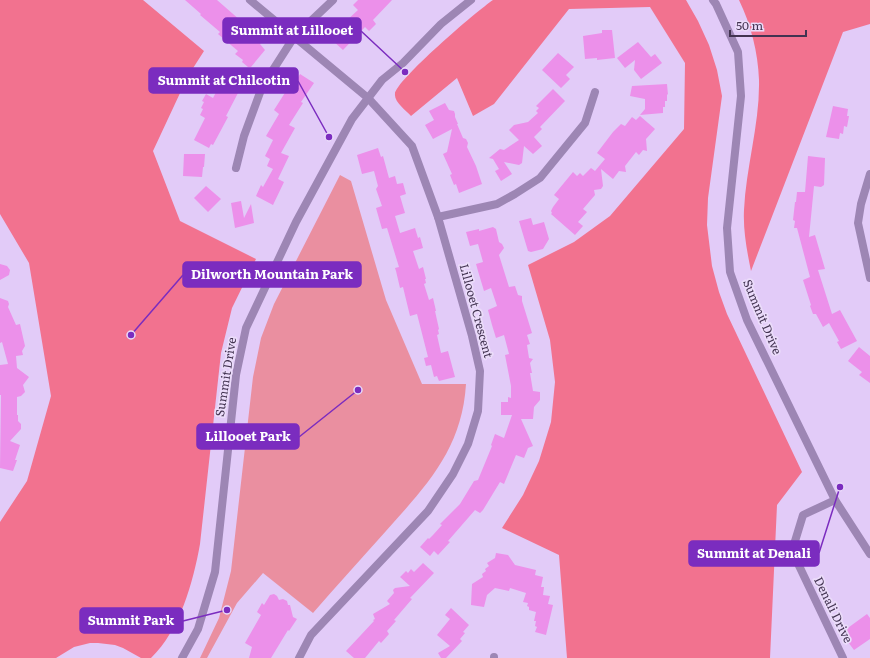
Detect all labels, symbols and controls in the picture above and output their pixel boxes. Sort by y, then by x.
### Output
scale bar [730,12,806,38]
text: 50 m [736,16,763,34]
callout: Summit at Lillooet [223,18,361,43]
text: Summit at Lillooet [231,20,353,39]
callout: Summit at Chilcotin [149,68,298,93]
text: Summit at Chilcotin [158,70,290,89]
callout: Dilworth Mountain Park [183,262,361,287]
street label: Lillooet Crescent [456,262,498,360]
text: Dilworth Mountain Park [191,264,353,283]
street label: Summit Drive [739,276,787,357]
street label: Summit Drive [210,336,240,418]
callout: Lillooet Park [197,424,299,449]
text: Lillooet Park [205,426,291,445]
callout: Summit at Denali [689,541,819,566]
text: Summit at Denali [697,543,811,562]
street label: Denali Drive [810,573,858,646]
callout: Summit Park [80,608,183,633]
text: Summit Park [88,610,175,629]

